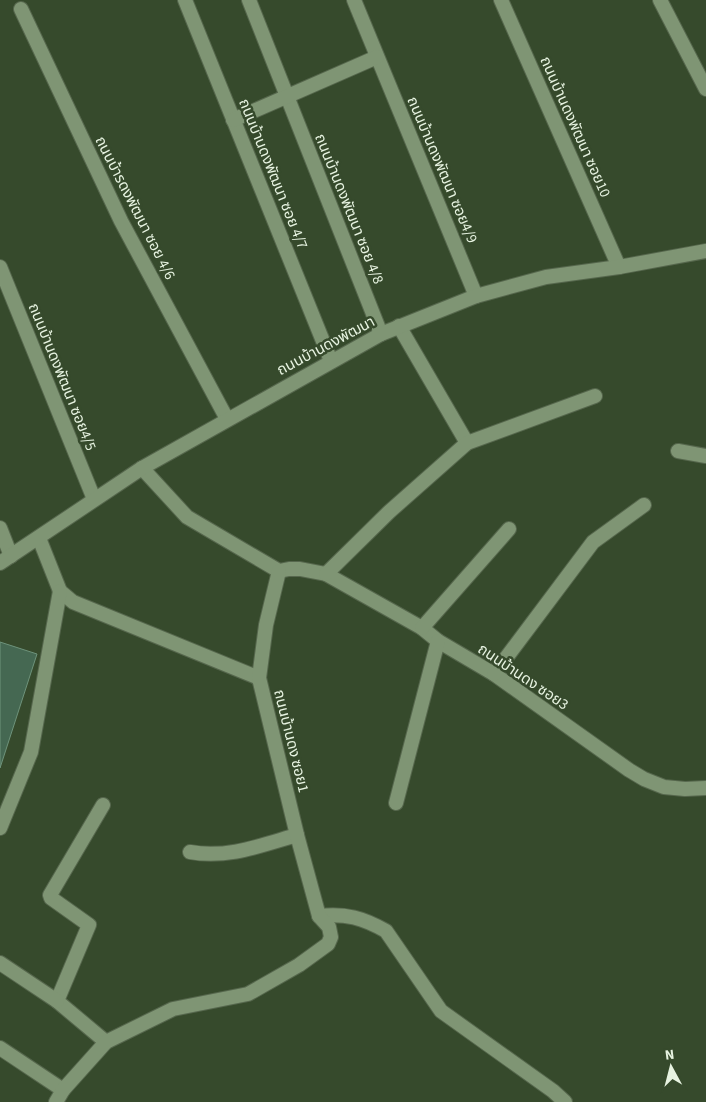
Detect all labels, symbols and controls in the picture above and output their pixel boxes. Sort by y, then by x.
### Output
street label: ถนนบ้านดงพัฒนา ซอย10 [534,53,616,201]
street label: ถนนบ้านดงพัฒนา ซอย4/9 [402,93,482,247]
street label: ถนนบ้านดงพัฒนา ซอย 4/7 [233,96,313,252]
street label: ถนนบ้านดงพัฒนา ซอย 4/8 [309,131,389,287]
street label: ถนนบ้ารดงพัฒนา ซอย 4/6 [90,133,180,283]
street label: ถนนบ้านดงพัฒนา ซอย4/5 [23,300,101,454]
street label: ถนนบ้านดงพัฒนา [273,311,379,381]
street label: ถนนบ้านดง ซอย3 [473,639,573,715]
street label: ถนนบ้านดง ซอย1 [268,687,314,795]
north arrow [646,1042,696,1092]
text: N [664,1045,675,1066]

